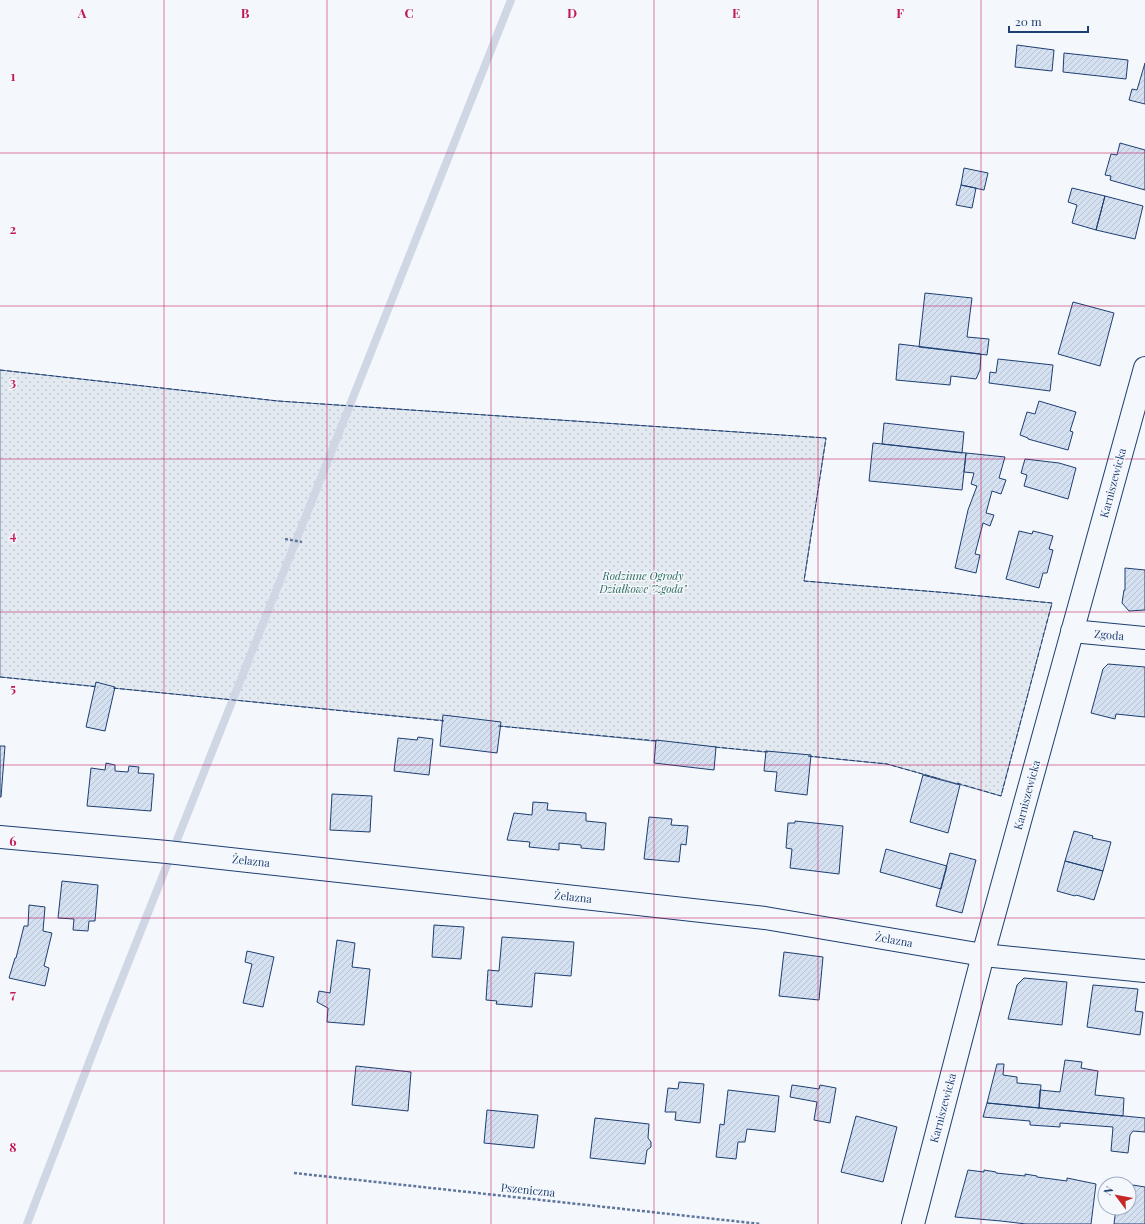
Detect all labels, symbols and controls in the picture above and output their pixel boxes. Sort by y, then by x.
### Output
text: A [77,4,87,21]
text: B [241,4,250,21]
text: C [404,4,414,21]
text: D [567,4,577,21]
text: E [732,4,740,21]
text: F [896,4,904,21]
scale bar [1009,8,1088,34]
text: 20 m [1015,13,1042,29]
text: 1 [11,67,16,84]
text: 2 [10,220,17,237]
text: 3 [10,373,16,390]
street label: Karniszewicka [1096,446,1129,519]
text: 4 [10,526,17,543]
park label: Rodzinne Ogrody Działkowe "Zgoda" [598,568,687,596]
street label: Zgoda [1093,626,1125,643]
text: 5 [10,679,16,696]
street label: Karniszewicka [1010,758,1043,831]
text: 6 [9,832,17,849]
street label: Żelazna [231,851,271,870]
street label: Żelazna [553,887,593,906]
street label: Żelazna [874,929,915,950]
text: 7 [10,985,16,1002]
street label: Karniszewicka [926,1071,959,1144]
text: 8 [9,1138,17,1155]
north arrow [1097,1176,1137,1216]
street label: Pszeniczna [500,1179,556,1200]
text: N [1100,1183,1117,1198]

